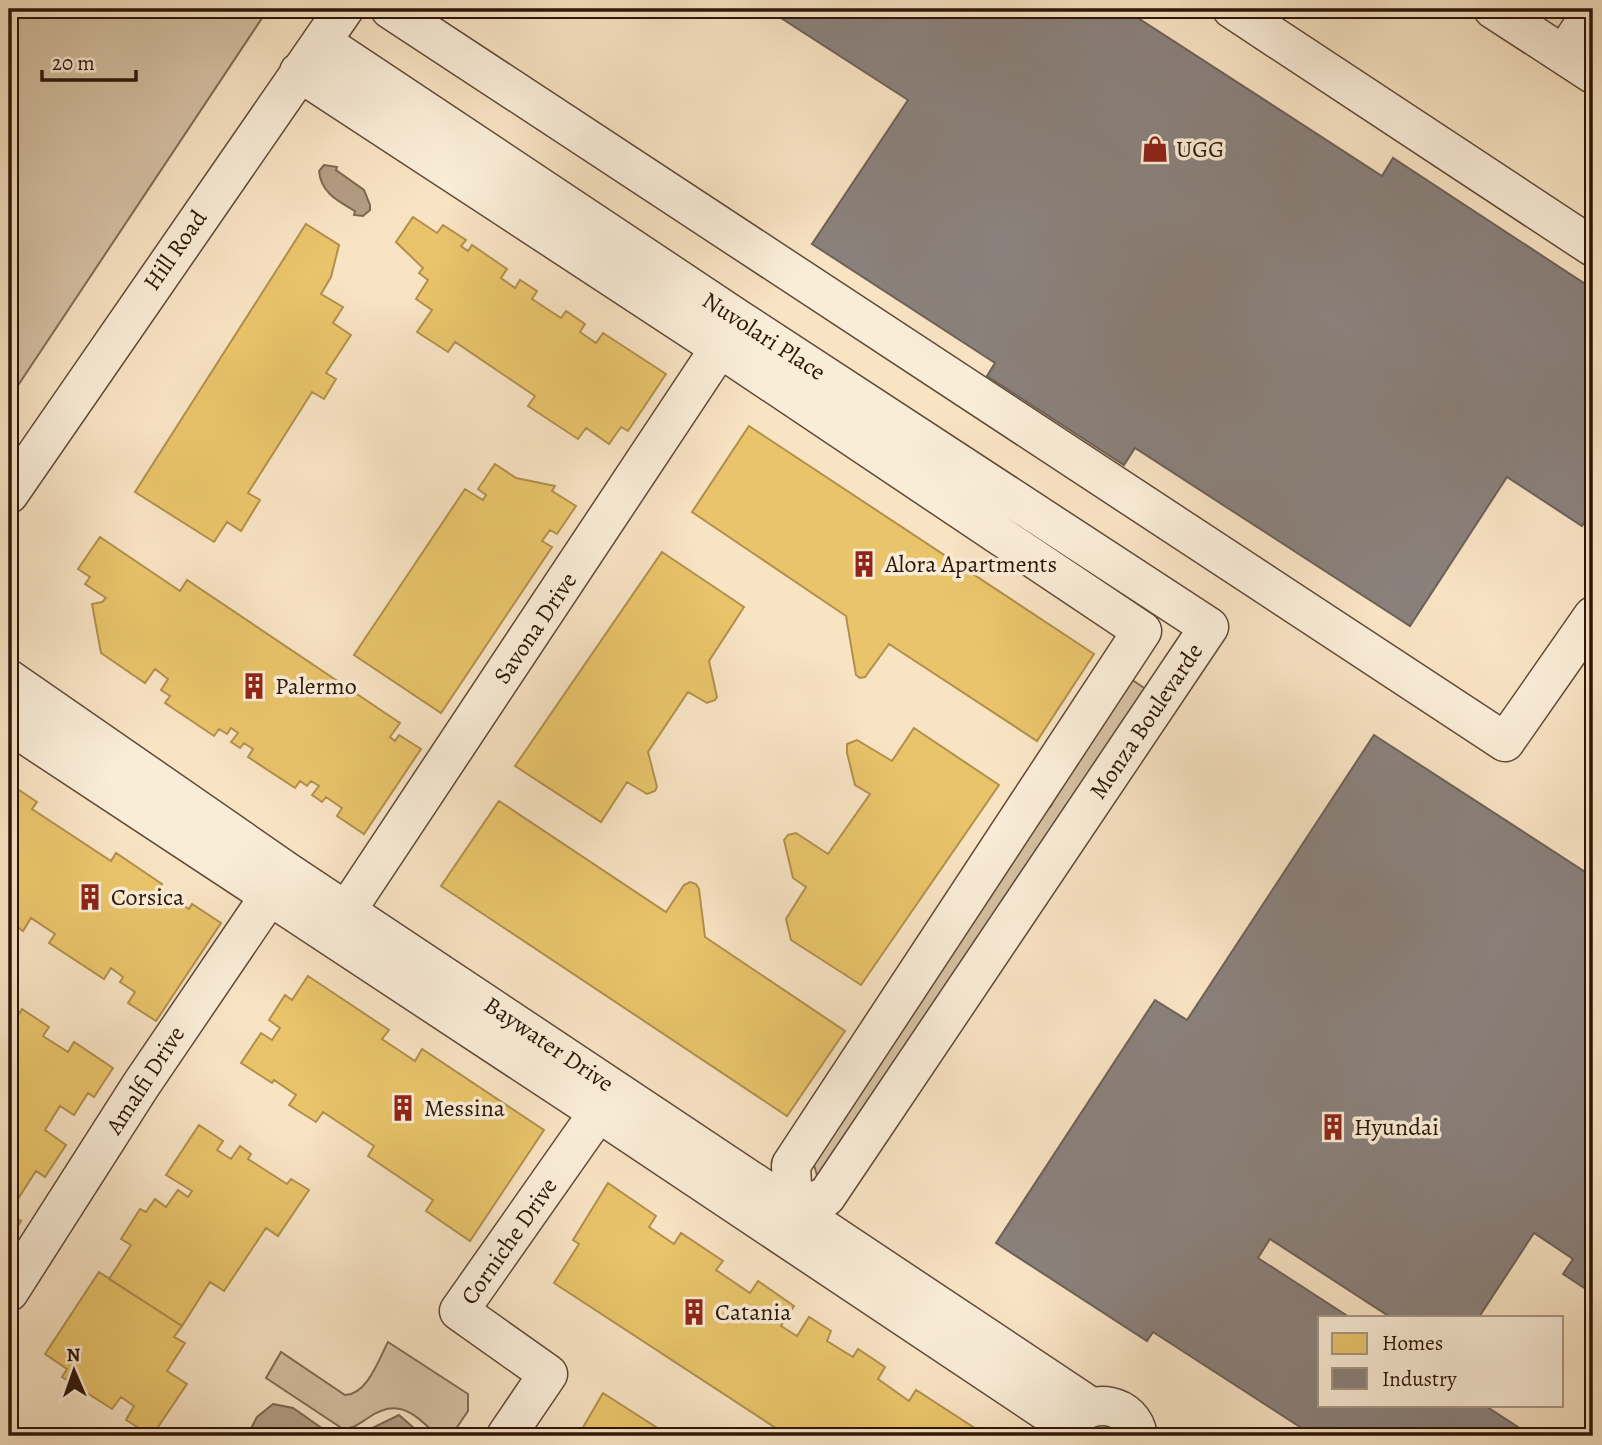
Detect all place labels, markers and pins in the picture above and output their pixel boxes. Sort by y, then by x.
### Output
place label: UGG [1176,133,1224,165]
shop icon: UGG [1140,134,1170,164]
place label: Alora Apartments [884,548,1057,580]
building icon: Alora Apartments [849,549,879,579]
place label: Palermo [275,670,357,702]
building icon: Palermo [239,671,269,701]
place label: Corsica [111,881,185,913]
building icon: Corsica [75,882,105,912]
place label: Messina [424,1092,506,1124]
building icon: Messina [388,1093,418,1123]
place label: Hyundai [1354,1111,1439,1143]
building icon: Hyundai [1318,1112,1348,1142]
place label: Catania [715,1296,792,1328]
building icon: Catania [679,1297,709,1327]

